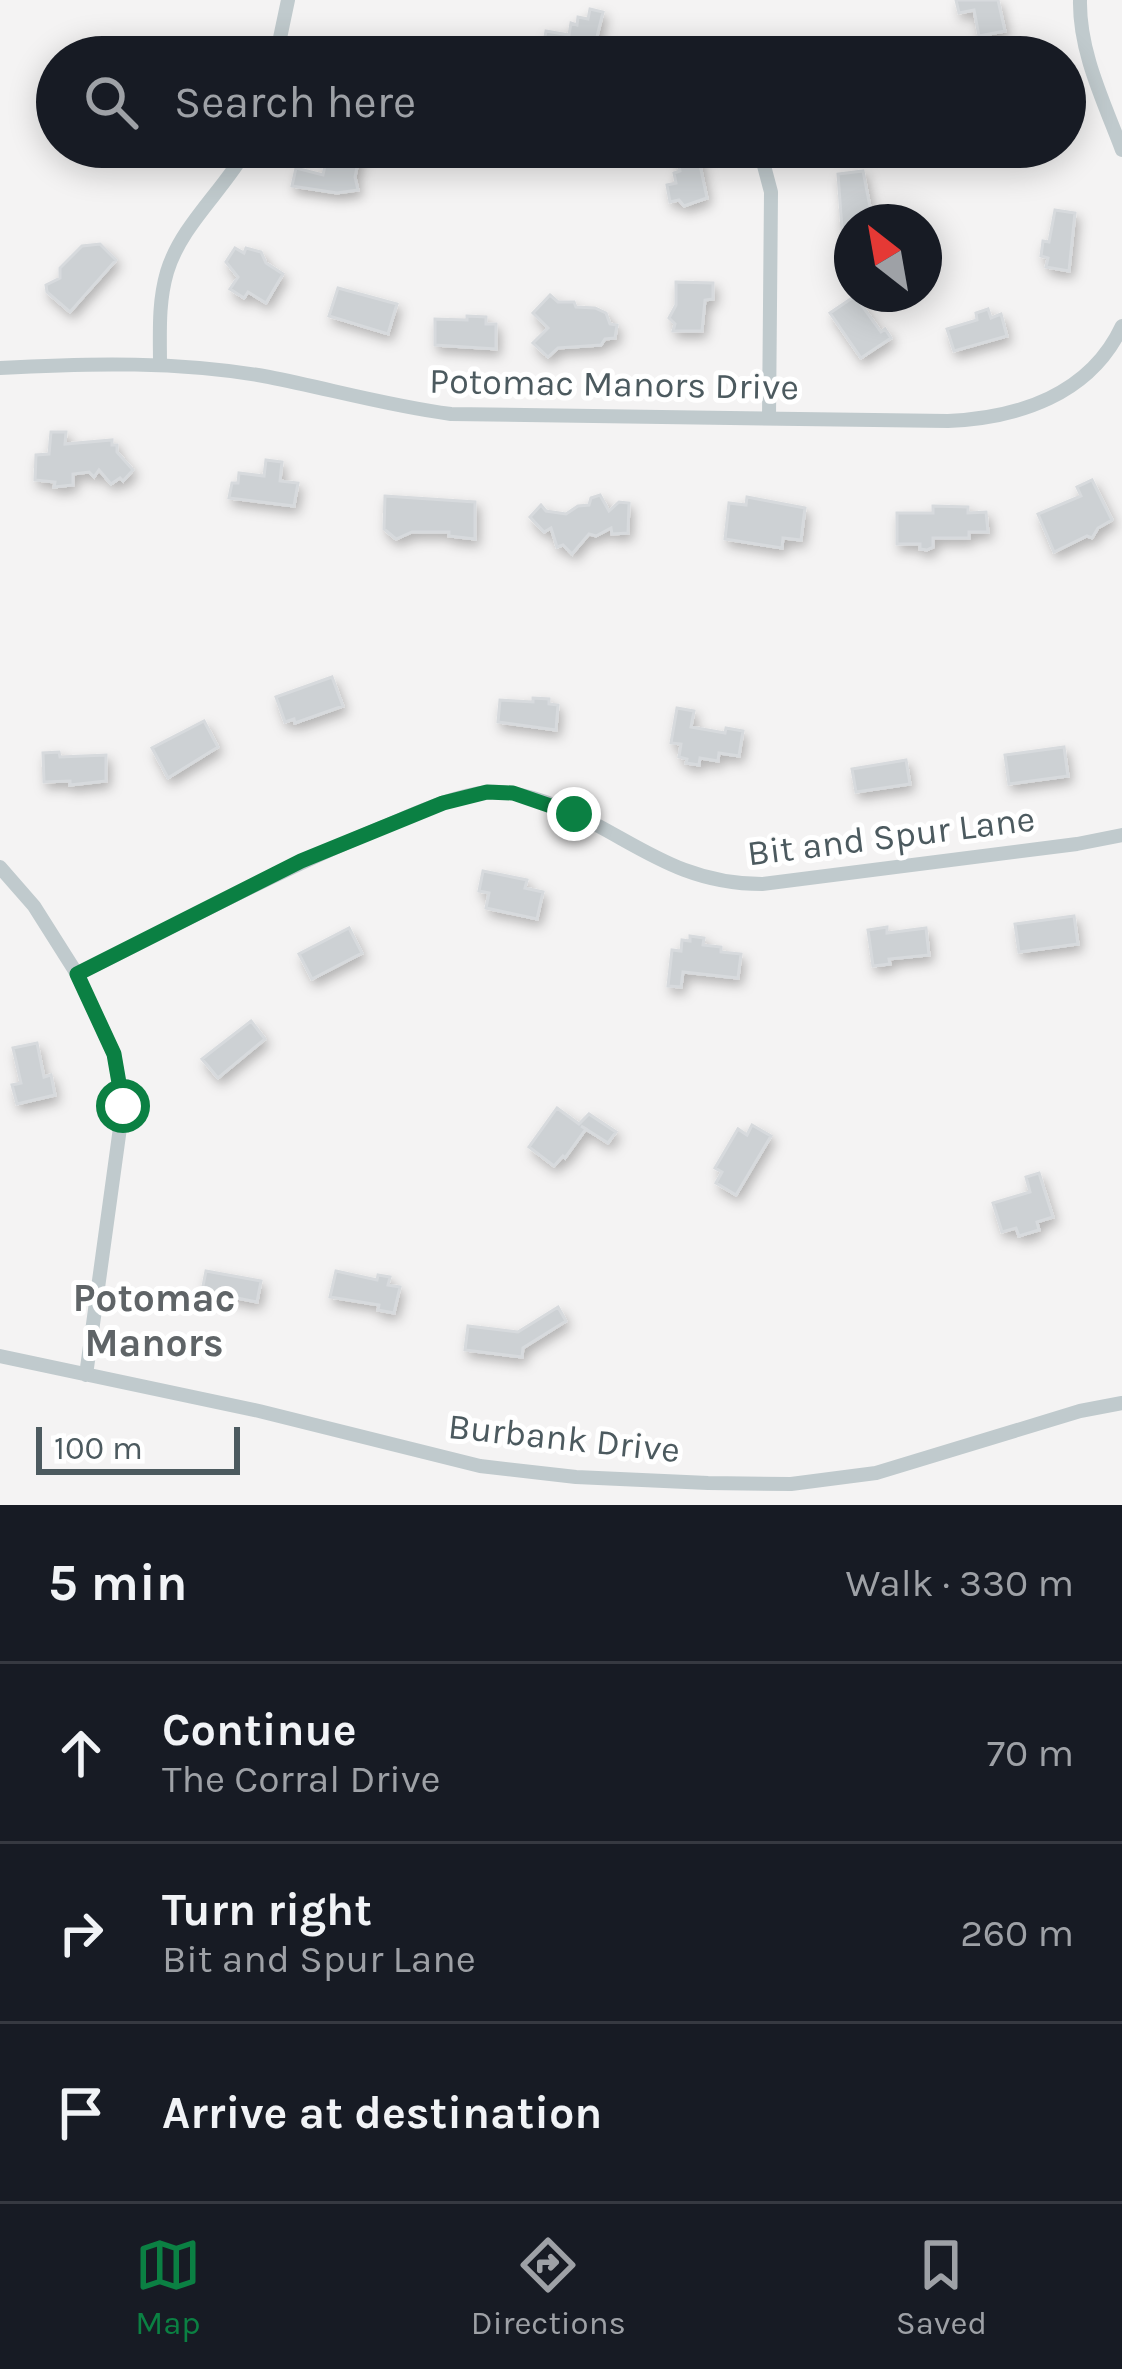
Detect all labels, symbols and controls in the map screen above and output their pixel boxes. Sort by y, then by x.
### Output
search box [36,36,1086,168]
icon: search [78,69,144,135]
text: Search here [174,76,416,128]
north arrow [834,204,942,312]
street label: Potomac Manors Drive [429,360,799,408]
route end [547,787,601,841]
street label: Bit and Spur Lane [745,798,1037,874]
route start [96,1079,150,1133]
district label: Potomac Manors [73,1275,235,1366]
street label: Burbank Drive [446,1405,682,1471]
scale bar [36,1421,240,1474]
text: 100 m [54,1429,143,1467]
text: 5 min [48,1553,188,1613]
text: Walk · 330 m [846,1560,1074,1606]
text: Continue [162,1704,357,1756]
icon: ahead [48,1720,114,1786]
text: 70 m [987,1730,1074,1776]
text: The Corral Drive [162,1756,441,1802]
text: Turn right [162,1884,372,1936]
icon: right [48,1900,114,1966]
text: 260 m [960,1910,1074,1956]
text: Bit and Spur Lane [162,1936,476,1982]
icon: arrive [48,2080,114,2146]
text: Arrive at destination [162,2087,602,2139]
tab: Map [135,2232,201,2342]
tab: Directions [471,2232,626,2342]
tab: Saved [896,2232,987,2342]

